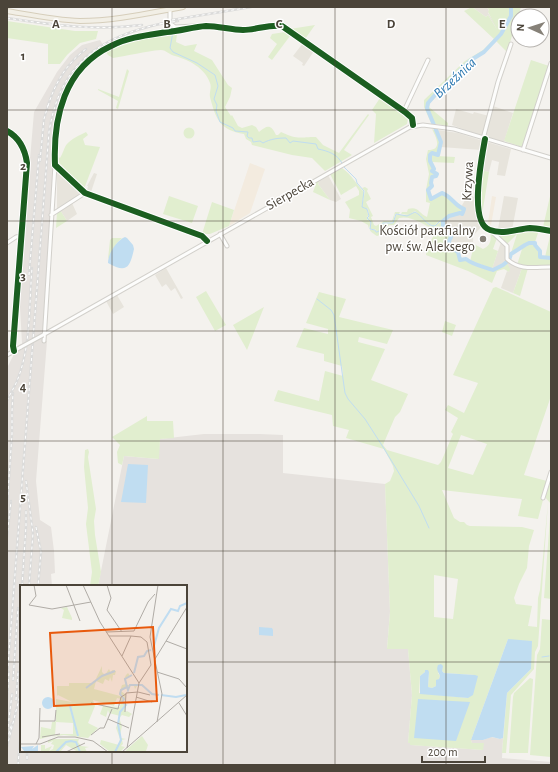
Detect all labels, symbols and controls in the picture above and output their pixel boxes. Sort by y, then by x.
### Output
north arrow [510,8,550,48]
text: A [52,18,60,31]
text: B [163,18,171,31]
text: C [276,18,283,31]
text: D [387,18,396,31]
text: E [499,18,506,31]
text: N [515,23,526,32]
text: 1 [21,50,25,63]
water label: Brzeźnica [431,55,479,101]
text: 2 [20,160,26,173]
street label: Krzywa [460,160,476,201]
street label: Sierpecka [264,175,317,213]
place label: Kościół parafialny pw. św. Aleksego [379,224,475,254]
marker: Kościół parafialny pw. św. Aleksego [478,234,488,244]
text: 3 [20,270,26,283]
text: 4 [20,381,27,394]
text: 5 [20,491,26,504]
inset map [20,585,187,752]
scale bar [422,738,485,764]
text: 200 m [428,746,458,758]

